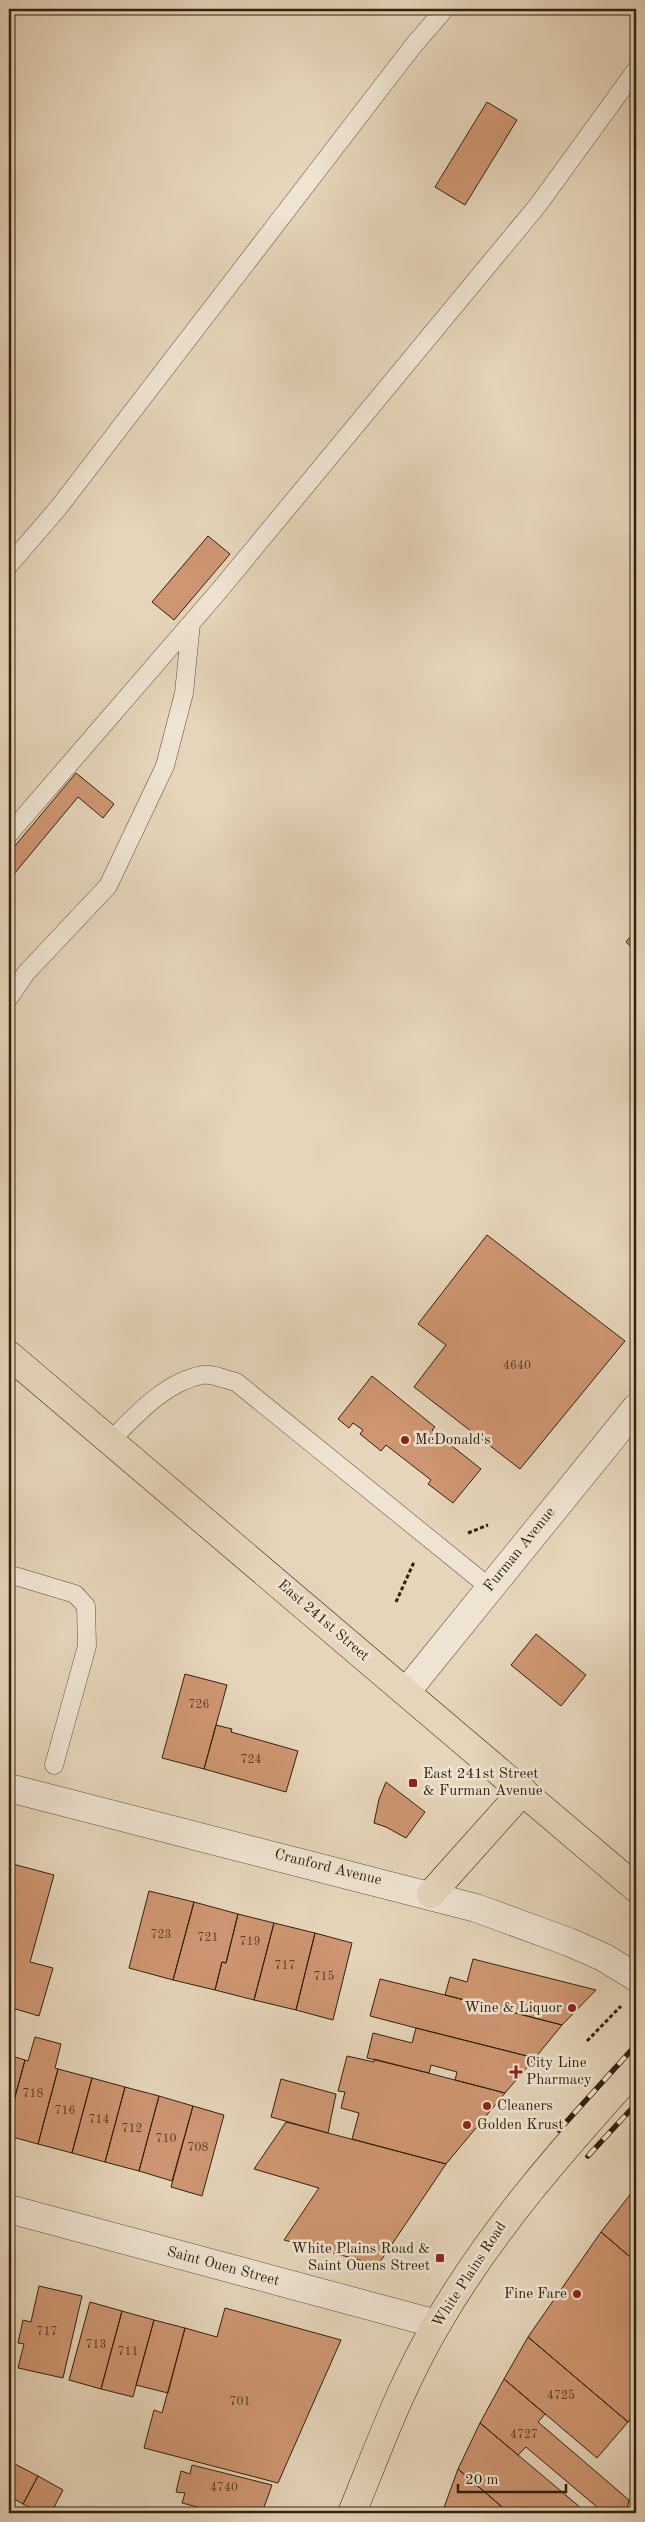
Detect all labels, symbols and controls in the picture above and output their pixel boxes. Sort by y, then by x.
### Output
house number: 4640 [503,1360,531,1372]
place label: McDonald's [415,1433,491,1448]
marker: McDonald's [399,1434,411,1446]
street label: Furman Avenue [482,1505,558,1595]
street label: East 241st Street [274,1577,372,1665]
house number: 726 [189,1699,209,1711]
house number: 724 [241,1754,261,1766]
place label: East 241st Street & Furman Avenue [423,1767,543,1799]
marker: East 241st Street & Furman Avenue [407,1777,419,1789]
street label: Cranford Avenue [273,1847,383,1889]
house number: 723 [151,1929,171,1941]
house number: 721 [198,1932,218,1944]
house number: 719 [240,1936,260,1948]
house number: 717 [275,1960,295,1972]
house number: 715 [314,1970,334,1983]
place label: Wine & Liquor [464,2001,562,2016]
marker: Wine & Liquor [566,2002,578,2014]
place label: City Line Pharmacy [526,2056,592,2088]
marker: City Line Pharmacy [510,2066,522,2078]
house number: 718 [23,2088,43,2100]
place label: Cleaners [497,2099,553,2114]
marker: Cleaners [481,2100,493,2112]
house number: 716 [55,2105,75,2117]
house number: 714 [89,2114,109,2126]
place label: Golden Krust [477,2118,564,2133]
marker: Golden Krust [461,2119,473,2131]
house number: 712 [122,2123,142,2135]
house number: 710 [156,2133,176,2145]
house number: 708 [188,2142,208,2154]
street label: White Plains Road [430,2219,510,2330]
place label: White Plains Road & Saint Ouens Street [291,2242,430,2274]
street label: Saint Ouen Street [165,2245,281,2289]
marker: White Plains Road & Saint Ouens Street [434,2252,446,2264]
place label: Fine Fare [504,2287,567,2302]
marker: Fine Fare [571,2288,583,2300]
house number: 717 [37,2326,57,2338]
house number: 713 [86,2339,106,2351]
house number: 711 [118,2346,138,2358]
house number: 4725 [547,2389,575,2402]
house number: 701 [230,2396,250,2408]
house number: 4727 [510,2429,538,2441]
scale bar [458,2462,565,2494]
text: 20 m [465,2473,499,2488]
house number: 4740 [210,2482,238,2494]

